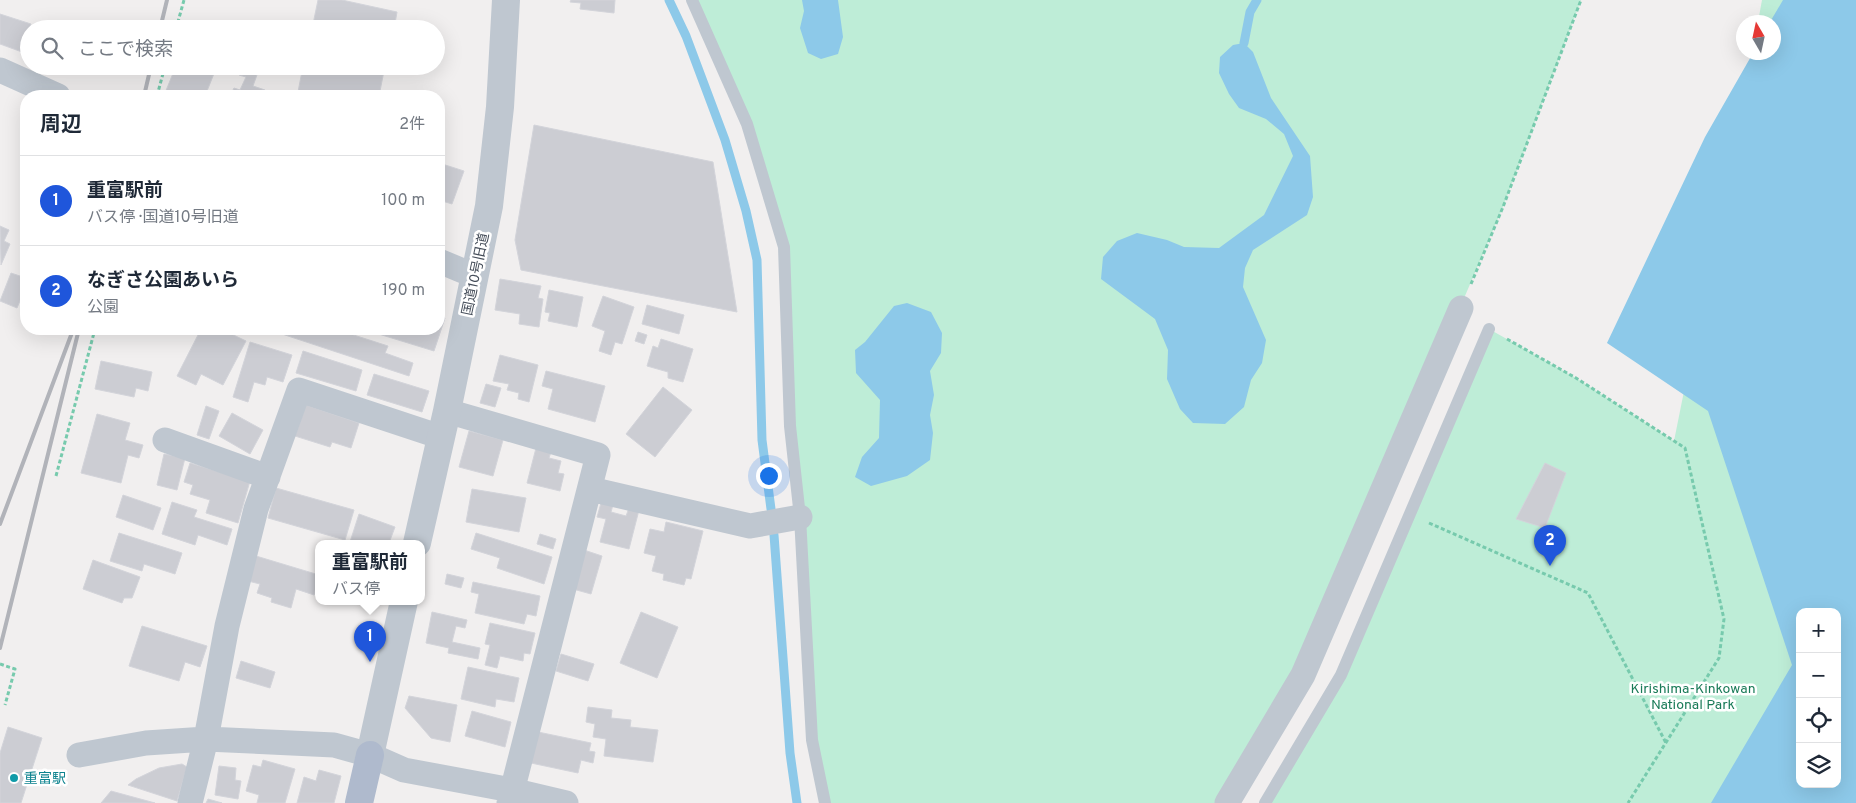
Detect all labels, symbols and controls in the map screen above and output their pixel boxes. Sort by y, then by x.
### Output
north arrow [1736,15,1781,60]
search box [20,20,445,75]
icon: search [38,34,66,62]
text: ここで検索 [78,38,173,62]
text: 周辺 [40,112,82,139]
text: 2件 [399,115,425,135]
text: 重富駅前 [87,179,163,203]
text: 1 [53,191,59,211]
text: 100 m [381,191,425,211]
text: バス停 · 国道10号旧道 [87,208,239,228]
street label: 国道10号旧道 [459,231,494,317]
text: なぎさ公園あいら [87,269,239,293]
text: 2 [51,281,61,301]
text: 190 m [382,281,425,301]
text: 公園 [87,298,119,318]
your location [756,463,782,489]
pin: 2 [1534,525,1566,566]
popup [315,540,425,605]
text: 重富駅前 [332,551,408,575]
text: バス停 [332,580,380,600]
map controls [1796,608,1841,788]
button: + [1796,608,1841,653]
pin: 1 [354,621,386,662]
button: − [1796,653,1841,698]
park label: Kirishima-Kinkowan National Park [1630,681,1756,714]
button: locate [1796,698,1841,743]
button: layers [1796,743,1841,788]
place label: 重富駅 [24,771,66,788]
marker: 重富駅 [8,772,20,784]

